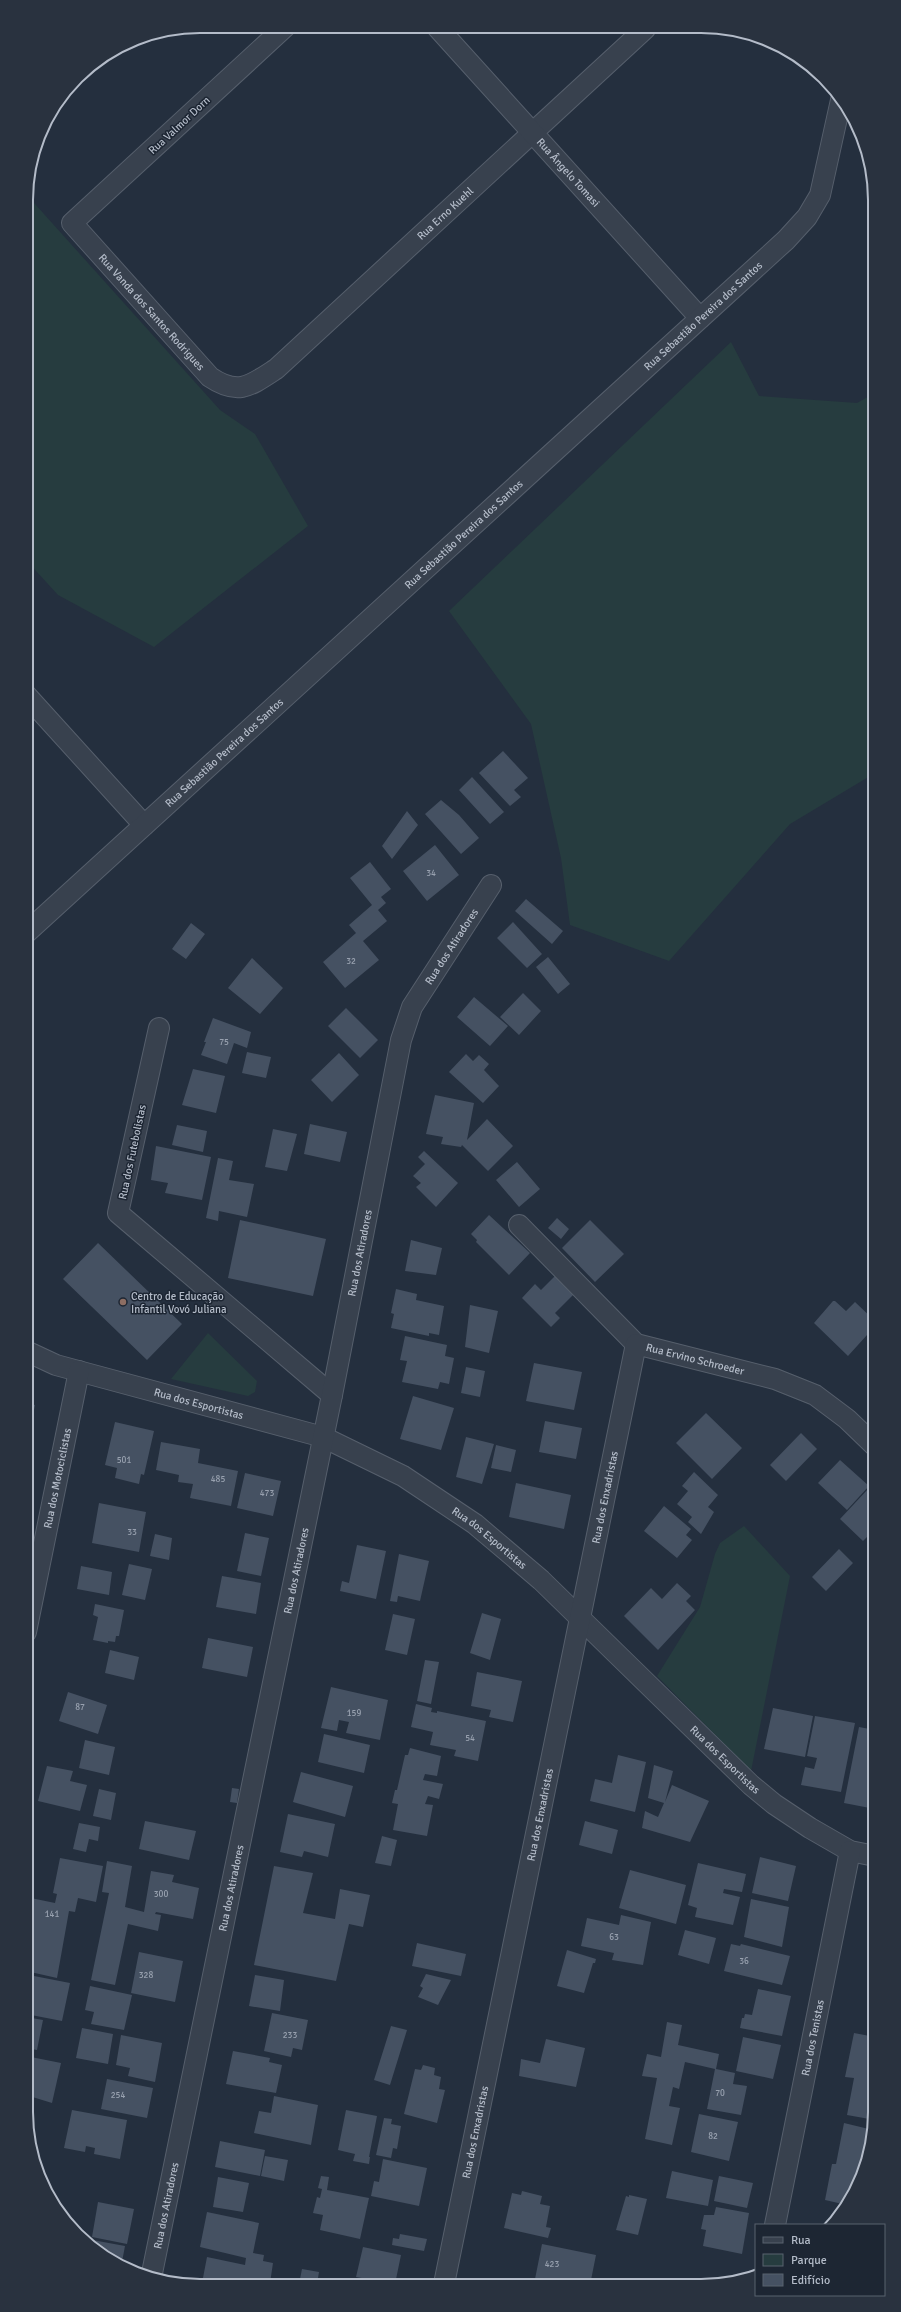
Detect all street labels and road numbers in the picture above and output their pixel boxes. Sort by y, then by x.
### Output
street label: Rua Valmor Dorn [146,94,213,157]
street label: Rua Ângelo Tomasi [534,136,602,210]
street label: Rua Erno Kuehl [414,184,476,243]
street label: Rua Vanda dos Santos Rodrigues [96,251,207,374]
street label: Rua Sebastião Pereira dos Santos [641,259,765,373]
street label: Rua Sebastião Pereira dos Santos [402,477,526,592]
street label: Rua Sebastião Pereira dos Santos [163,695,286,810]
street label: Rua dos Atiradores [422,906,481,987]
street label: Rua dos Futebolistas [116,1103,149,1201]
street label: Rua dos Atiradores [345,1209,375,1298]
street label: Rua Ervino Schroeder [645,1341,746,1378]
street label: Rua dos Esportistas [152,1386,245,1422]
street label: Rua dos Motociclistas [41,1427,74,1529]
street label: Rua dos Enxadristas [589,1450,621,1545]
street label: Rua dos Esportistas [449,1504,529,1572]
street label: Rua dos Atiradores [281,1526,312,1615]
street label: Rua dos Esportistas [687,1723,763,1797]
street label: Rua dos Enxadristas [525,1767,556,1862]
street label: Rua dos Atiradores [216,1844,247,1933]
street label: Rua dos Tenistas [799,1998,827,2077]
street label: Rua dos Enxadristas [460,2085,491,2180]
street label: Rua dos Atiradores [151,2161,182,2250]

